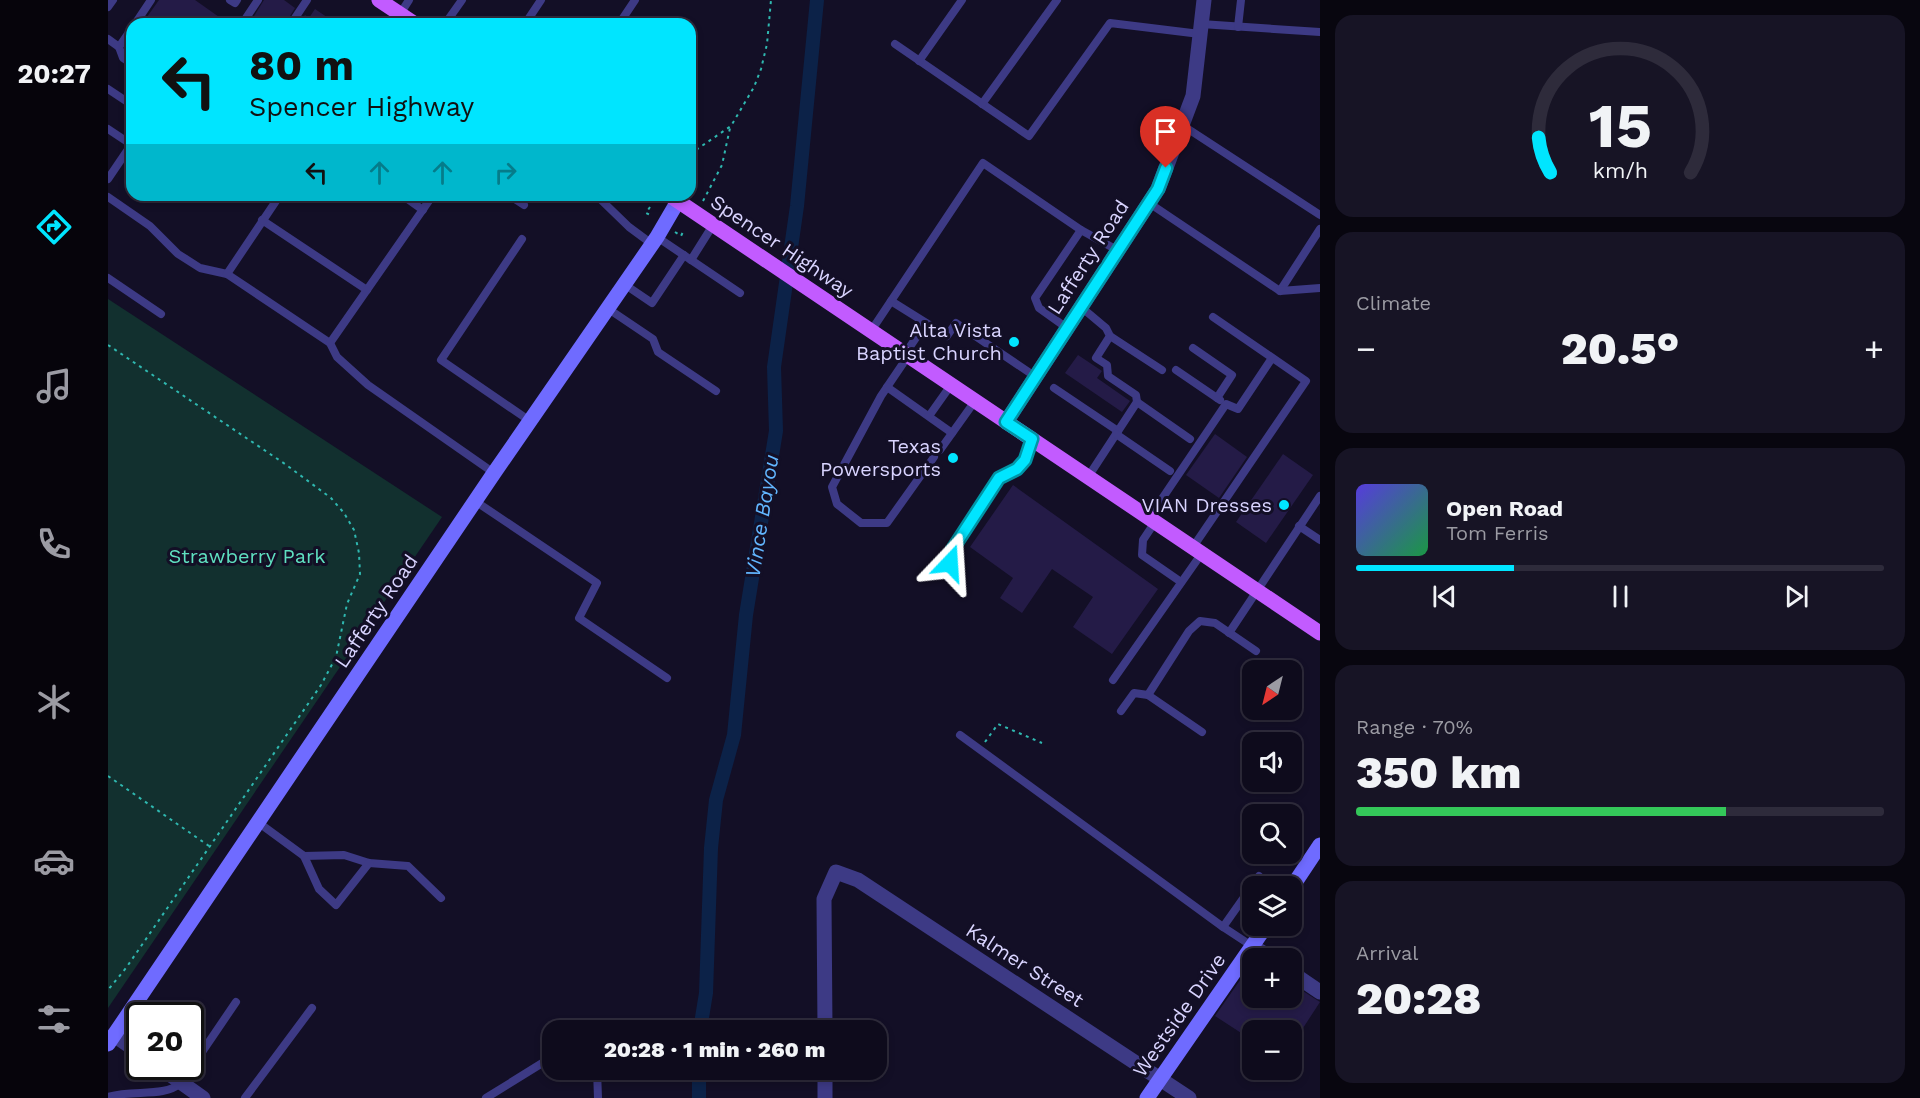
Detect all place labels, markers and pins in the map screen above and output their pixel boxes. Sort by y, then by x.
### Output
pin [1140,106,1191,168]
place label: Alta Vista Baptist Church [856,318,1002,365]
marker: Alta Vista Baptist Church [1007,335,1021,349]
place label: Texas Powersports [820,434,941,481]
marker: Texas Powersports [946,451,960,465]
place label: VIAN Dresses [1142,493,1272,517]
marker: VIAN Dresses [1277,498,1291,512]

